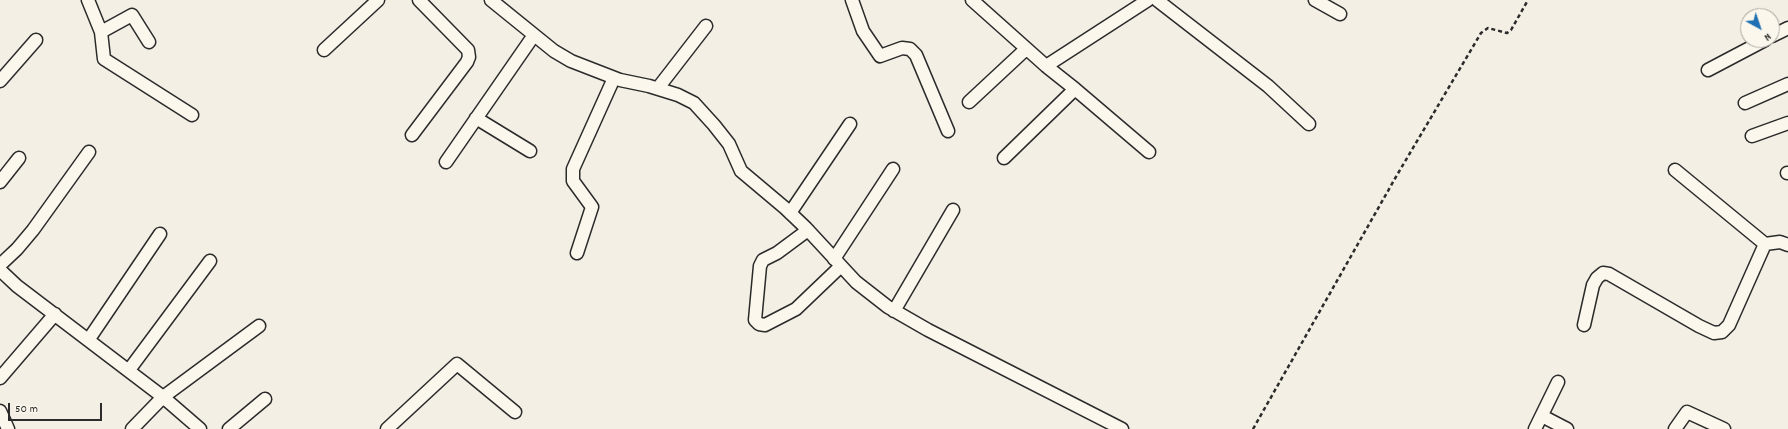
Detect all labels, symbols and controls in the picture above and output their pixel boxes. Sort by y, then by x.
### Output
north arrow [1740,8,1780,48]
text: N [1760,29,1774,44]
scale bar [10,395,104,421]
text: 50 m [15,401,38,418]

